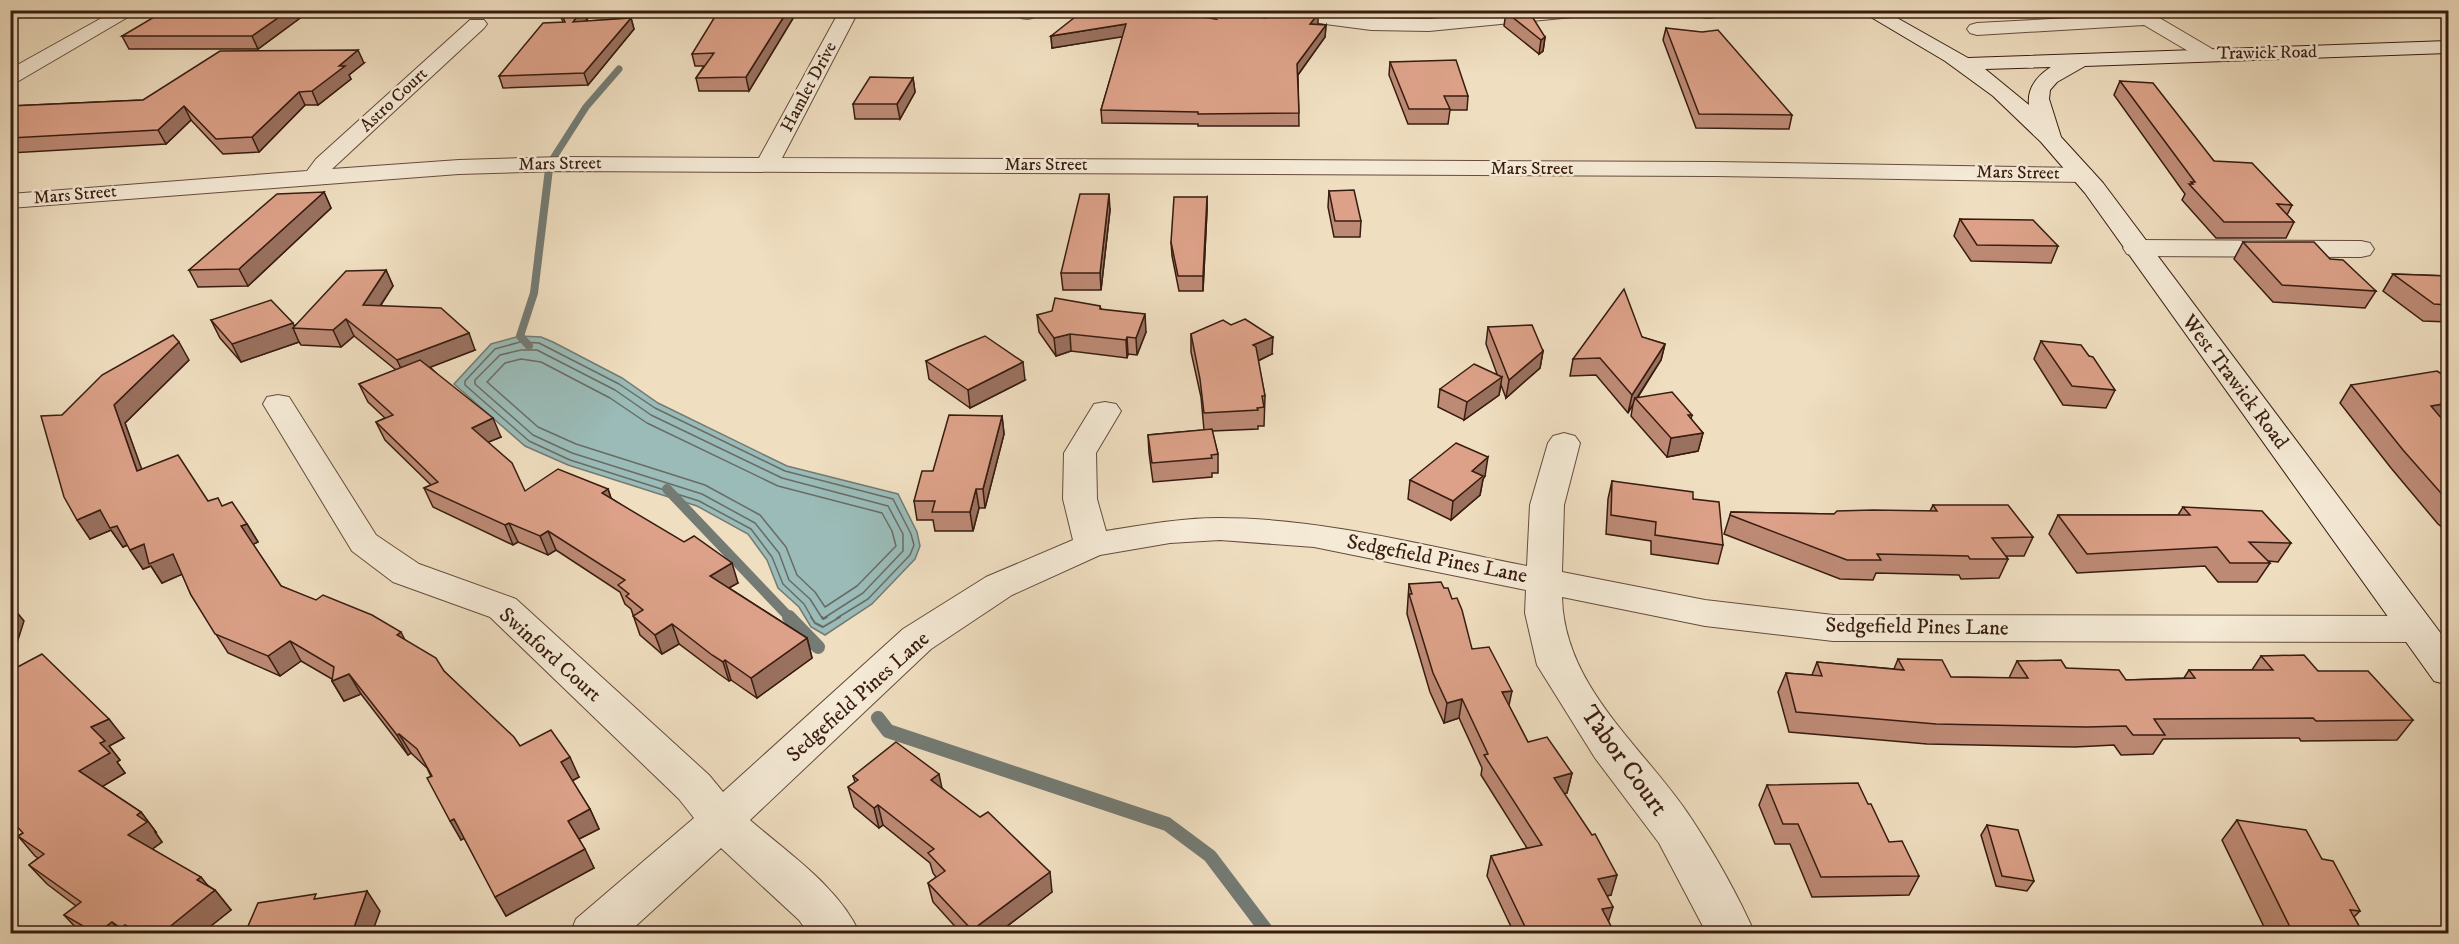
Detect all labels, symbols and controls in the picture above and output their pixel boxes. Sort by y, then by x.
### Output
street label: Hamlet Drive [776,38,842,136]
street label: Trawick Road [2217,41,2317,65]
street label: Astro Court [356,63,433,137]
street label: Mars Street [518,152,602,176]
street label: Mars Street [1004,154,1088,176]
street label: Mars Street [1490,158,1574,180]
street label: Mars Street [1976,161,2060,185]
street label: Mars Street [33,180,118,210]
street label: West Trawick Road [2175,309,2294,455]
street label: Sedgefield Pines Lane [1345,529,1530,589]
street label: Swinford Court [493,602,607,708]
street label: Sedgefield Pines Lane [1825,612,2009,642]
street label: Sedgefield Pines Lane [781,626,935,768]
street label: Tabor Court [1573,699,1675,823]

